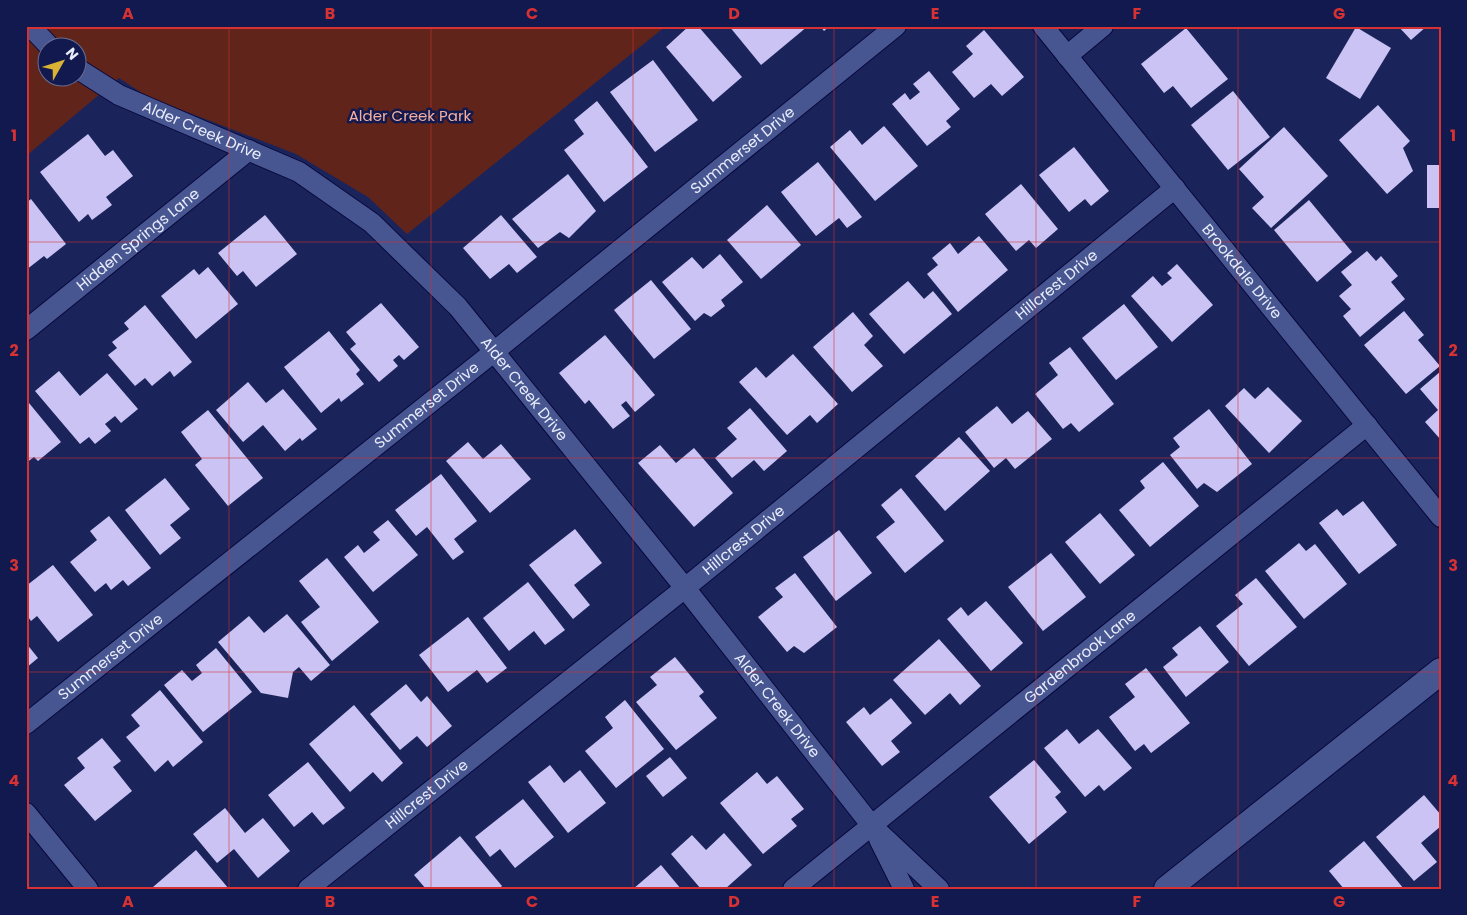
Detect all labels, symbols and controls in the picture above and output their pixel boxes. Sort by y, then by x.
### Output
text: A [122,2,134,25]
text: B [325,2,335,25]
text: C [526,2,538,25]
text: D [728,2,740,25]
text: E [931,2,939,25]
text: F [1133,2,1142,25]
text: G [1333,2,1345,25]
north arrow [38,38,88,88]
text: N [61,43,83,64]
street label: Alder Creek Drive [139,95,265,165]
street label: Summerset Drive [686,101,799,199]
park label: Alder Creek Park [349,105,472,126]
text: 1 [11,124,17,147]
text: 1 [1450,124,1456,147]
street label: Hidden Springs Lane [72,183,204,295]
street label: Brookdale Drive [1197,219,1287,323]
street label: Hillcrest Drive [1011,244,1102,324]
street label: Alder Creek Drive [476,332,573,445]
text: 2 [9,339,19,362]
text: 2 [1448,339,1458,362]
street label: Summerset Drive [370,357,483,453]
street label: Hillcrest Drive [698,500,789,580]
text: 3 [9,554,19,577]
text: 3 [1448,554,1458,577]
street label: Gardenbrook Lane [1019,605,1140,708]
street label: Summerset Drive [53,608,167,705]
street label: Alder Creek Drive [730,648,825,762]
street label: Hillcrest Drive [381,754,472,833]
text: 4 [9,769,20,792]
text: 4 [1448,769,1459,792]
text: A [122,890,134,913]
text: B [325,890,335,913]
text: C [526,890,538,913]
text: D [728,890,740,913]
text: E [931,890,939,913]
text: F [1133,890,1142,913]
text: G [1333,890,1345,913]

